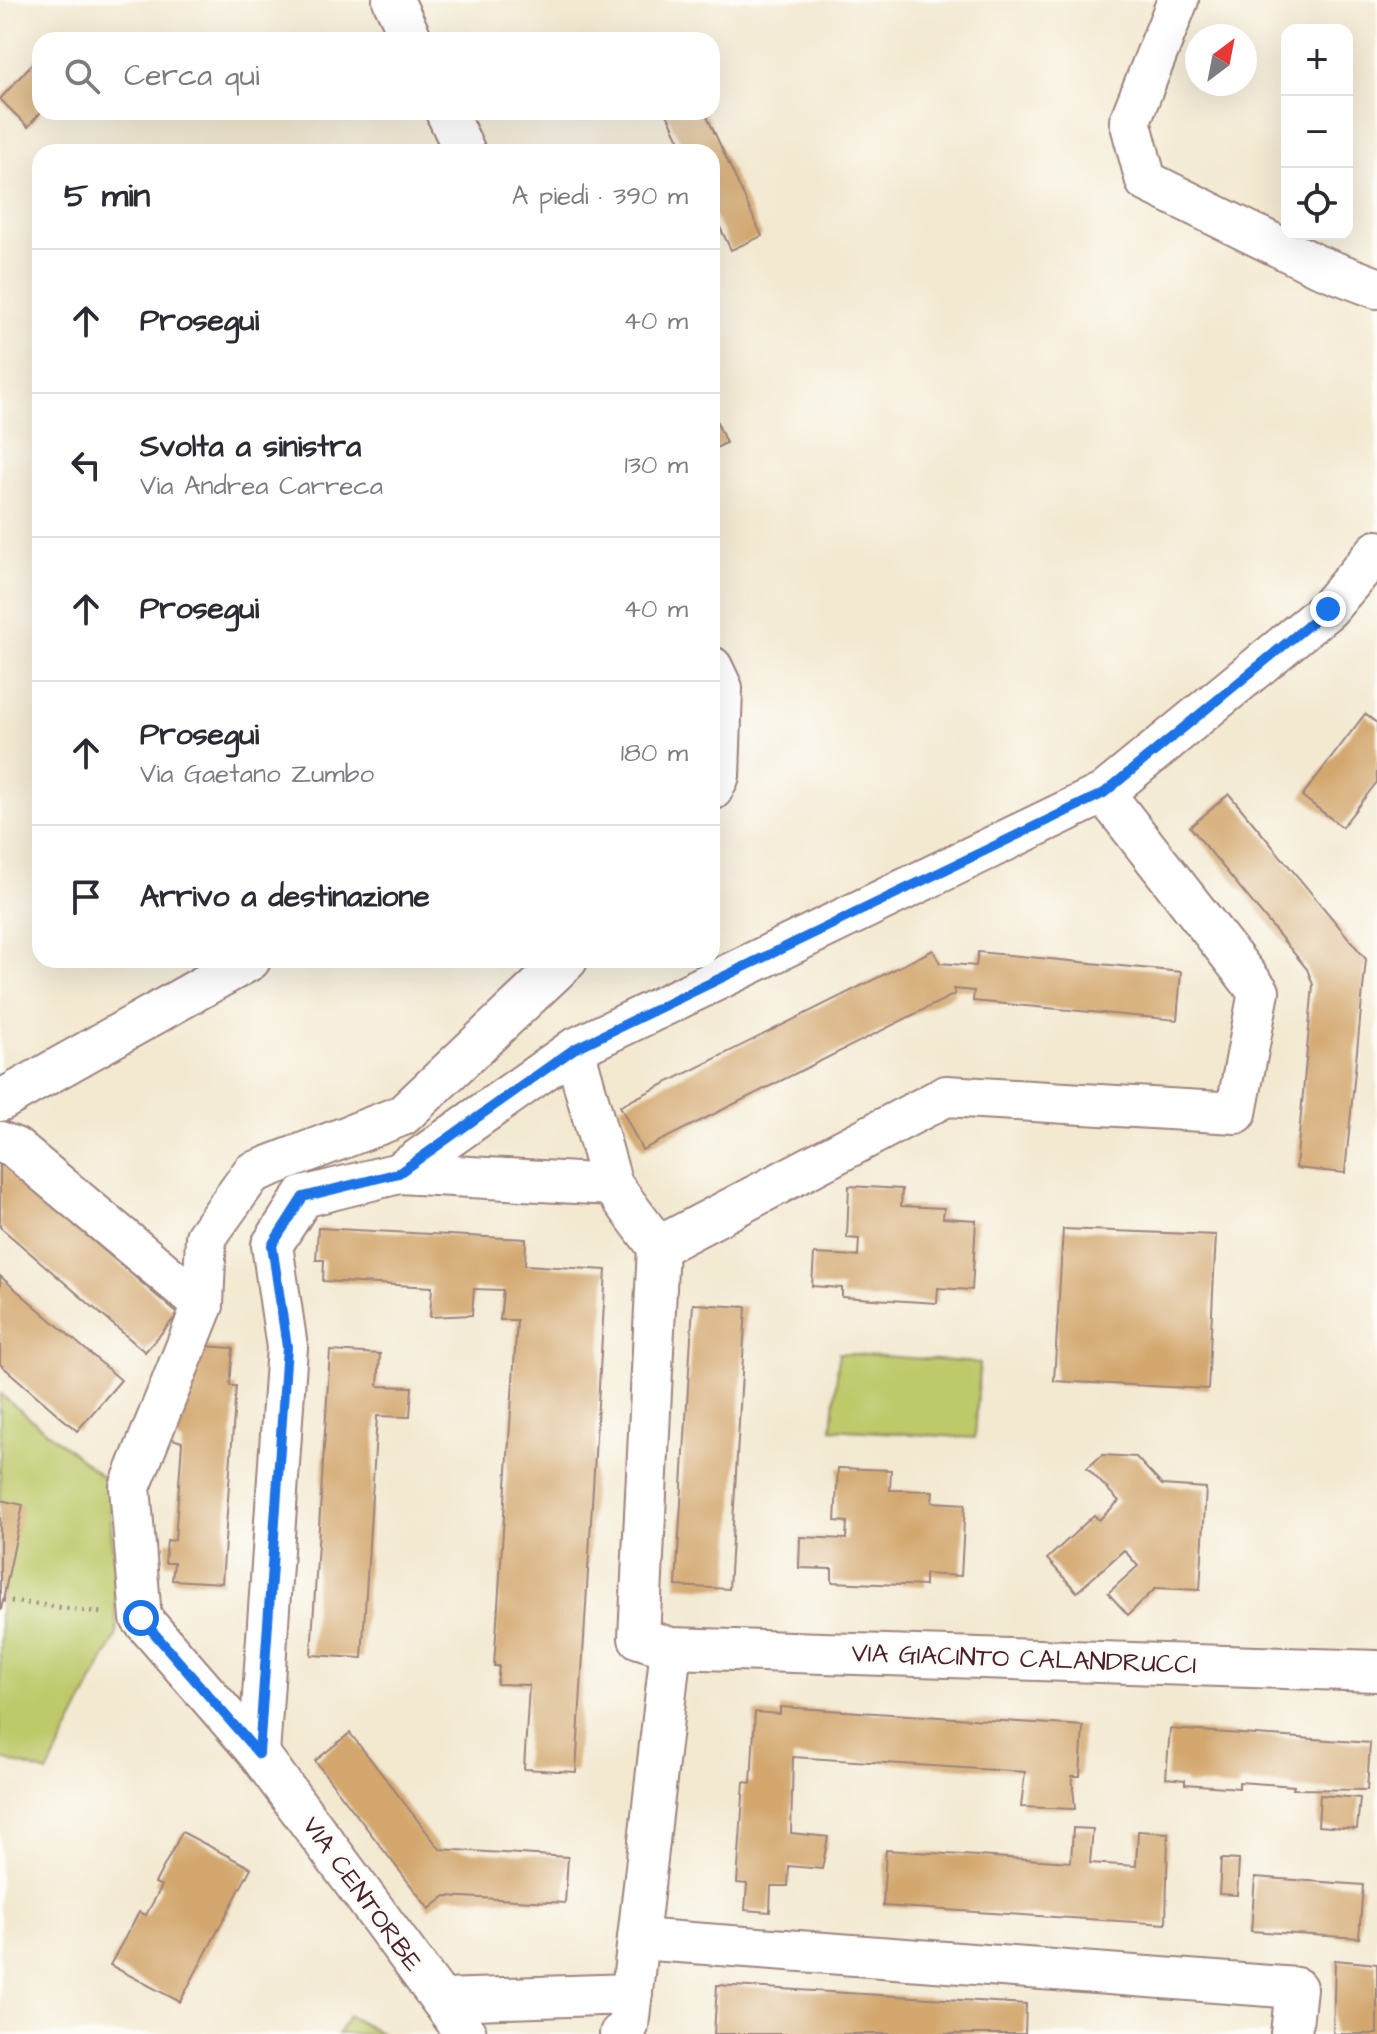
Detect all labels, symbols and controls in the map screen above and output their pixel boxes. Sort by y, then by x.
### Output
north arrow [1185,24,1257,96]
map controls [1281,24,1353,240]
button: + [1281,24,1353,96]
search box [32,32,720,120]
icon: search [60,54,104,98]
text: Cerca qui [124,55,259,97]
button: − [1281,96,1353,168]
button: locate [1281,168,1353,240]
text: 5 min [64,172,150,220]
text: A piedi · 390 m [512,178,688,214]
icon: ahead [64,299,108,343]
text: Prosegui [140,300,259,342]
text: 40 m [623,303,688,339]
text: Svolta a sinistra [140,426,361,468]
icon: left [64,443,108,487]
text: 130 m [624,447,688,483]
text: Via Andrea Carreca [140,468,383,504]
icon: ahead [64,587,108,631]
text: Prosegui [140,588,259,630]
text: 40 m [623,591,688,627]
route end [1310,591,1346,627]
text: Prosegui [140,714,259,756]
icon: ahead [64,731,108,775]
text: 180 m [621,735,688,771]
text: Via Gaetano Zumbo [140,756,374,792]
icon: arrive [64,875,108,919]
text: Arrivo a destinazione [140,876,430,918]
route start [123,1600,159,1636]
street label: VIA GIACINTO CALANDRUCCI [851,1635,1197,1683]
street label: VIA CENTORBE [294,1809,430,1979]

